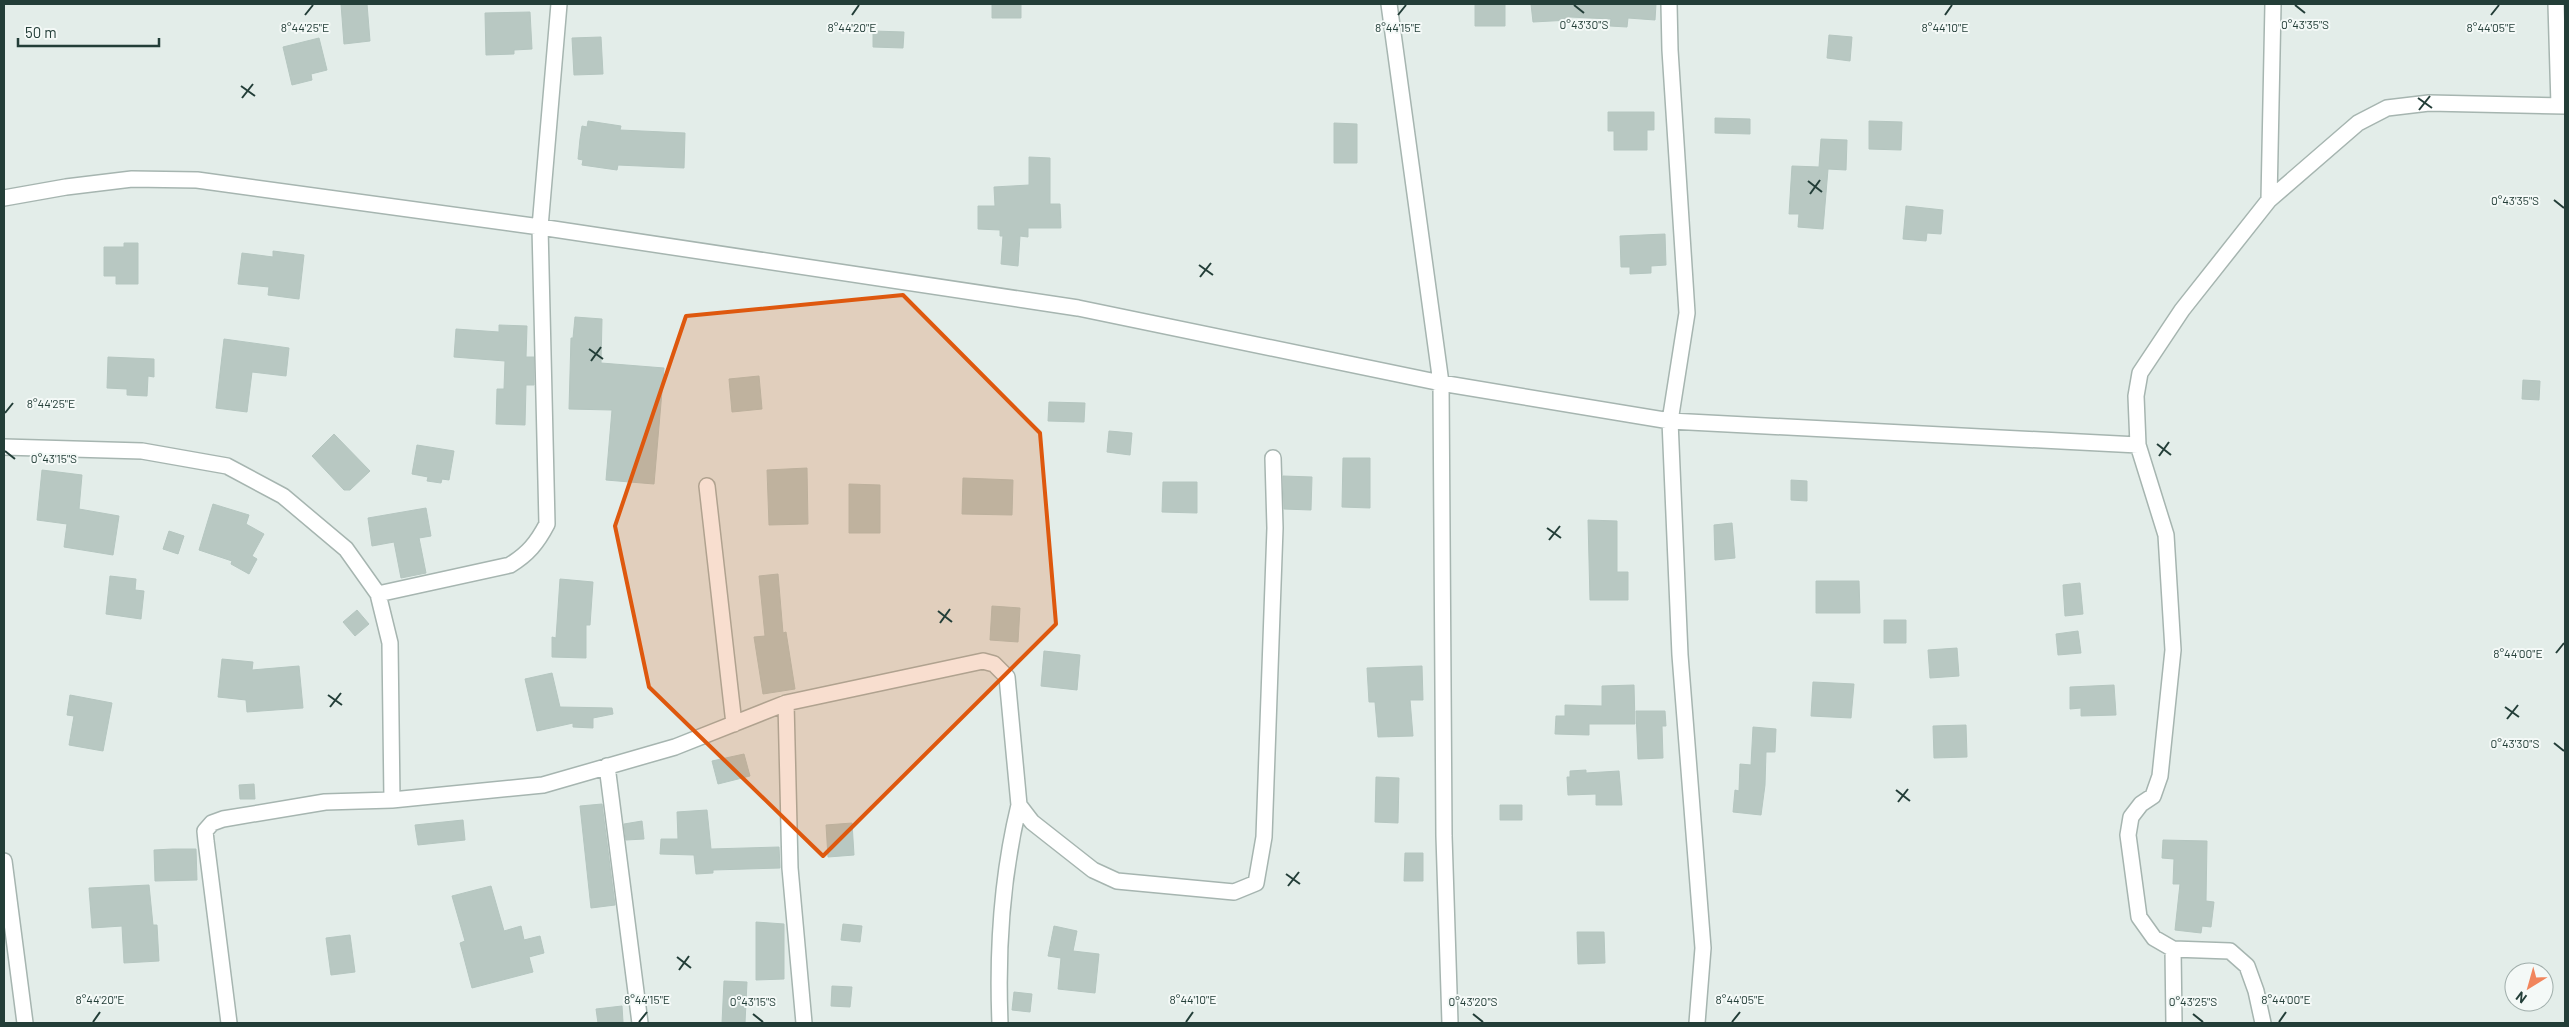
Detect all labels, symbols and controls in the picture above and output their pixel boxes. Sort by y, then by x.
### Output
scale bar [18,15,159,47]
text: 0°43'30"S [1560,17,1608,31]
text: 0°43'35"S [2281,17,2329,31]
text: 8°44'25"E [281,20,329,34]
text: 8°44'20"E [827,20,877,34]
text: 8°44'15"E [1375,20,1421,34]
text: 8°44'10"E [1922,20,1968,34]
text: 8°44'05"E [2467,20,2515,34]
text: 50 m [25,23,57,41]
text: 0°43'35"S [2491,193,2539,207]
text: 8°44'25"E [27,396,75,410]
text: 0°43'15"S [31,451,77,465]
text: 8°44'00"E [2493,646,2543,660]
text: 0°43'30"S [2491,736,2539,750]
north arrow [2504,962,2554,1012]
text: N [2512,988,2530,1007]
text: 8°44'20"E [75,992,125,1006]
text: 8°44'15"E [624,992,670,1006]
text: 8°44'10"E [1170,992,1216,1006]
text: 8°44'05"E [1716,992,1764,1006]
text: 8°44'00"E [2261,992,2311,1006]
text: 0°43'15"S [730,994,776,1008]
text: 0°43'20"S [1448,994,1498,1008]
text: 0°43'25"S [2169,994,2217,1008]

